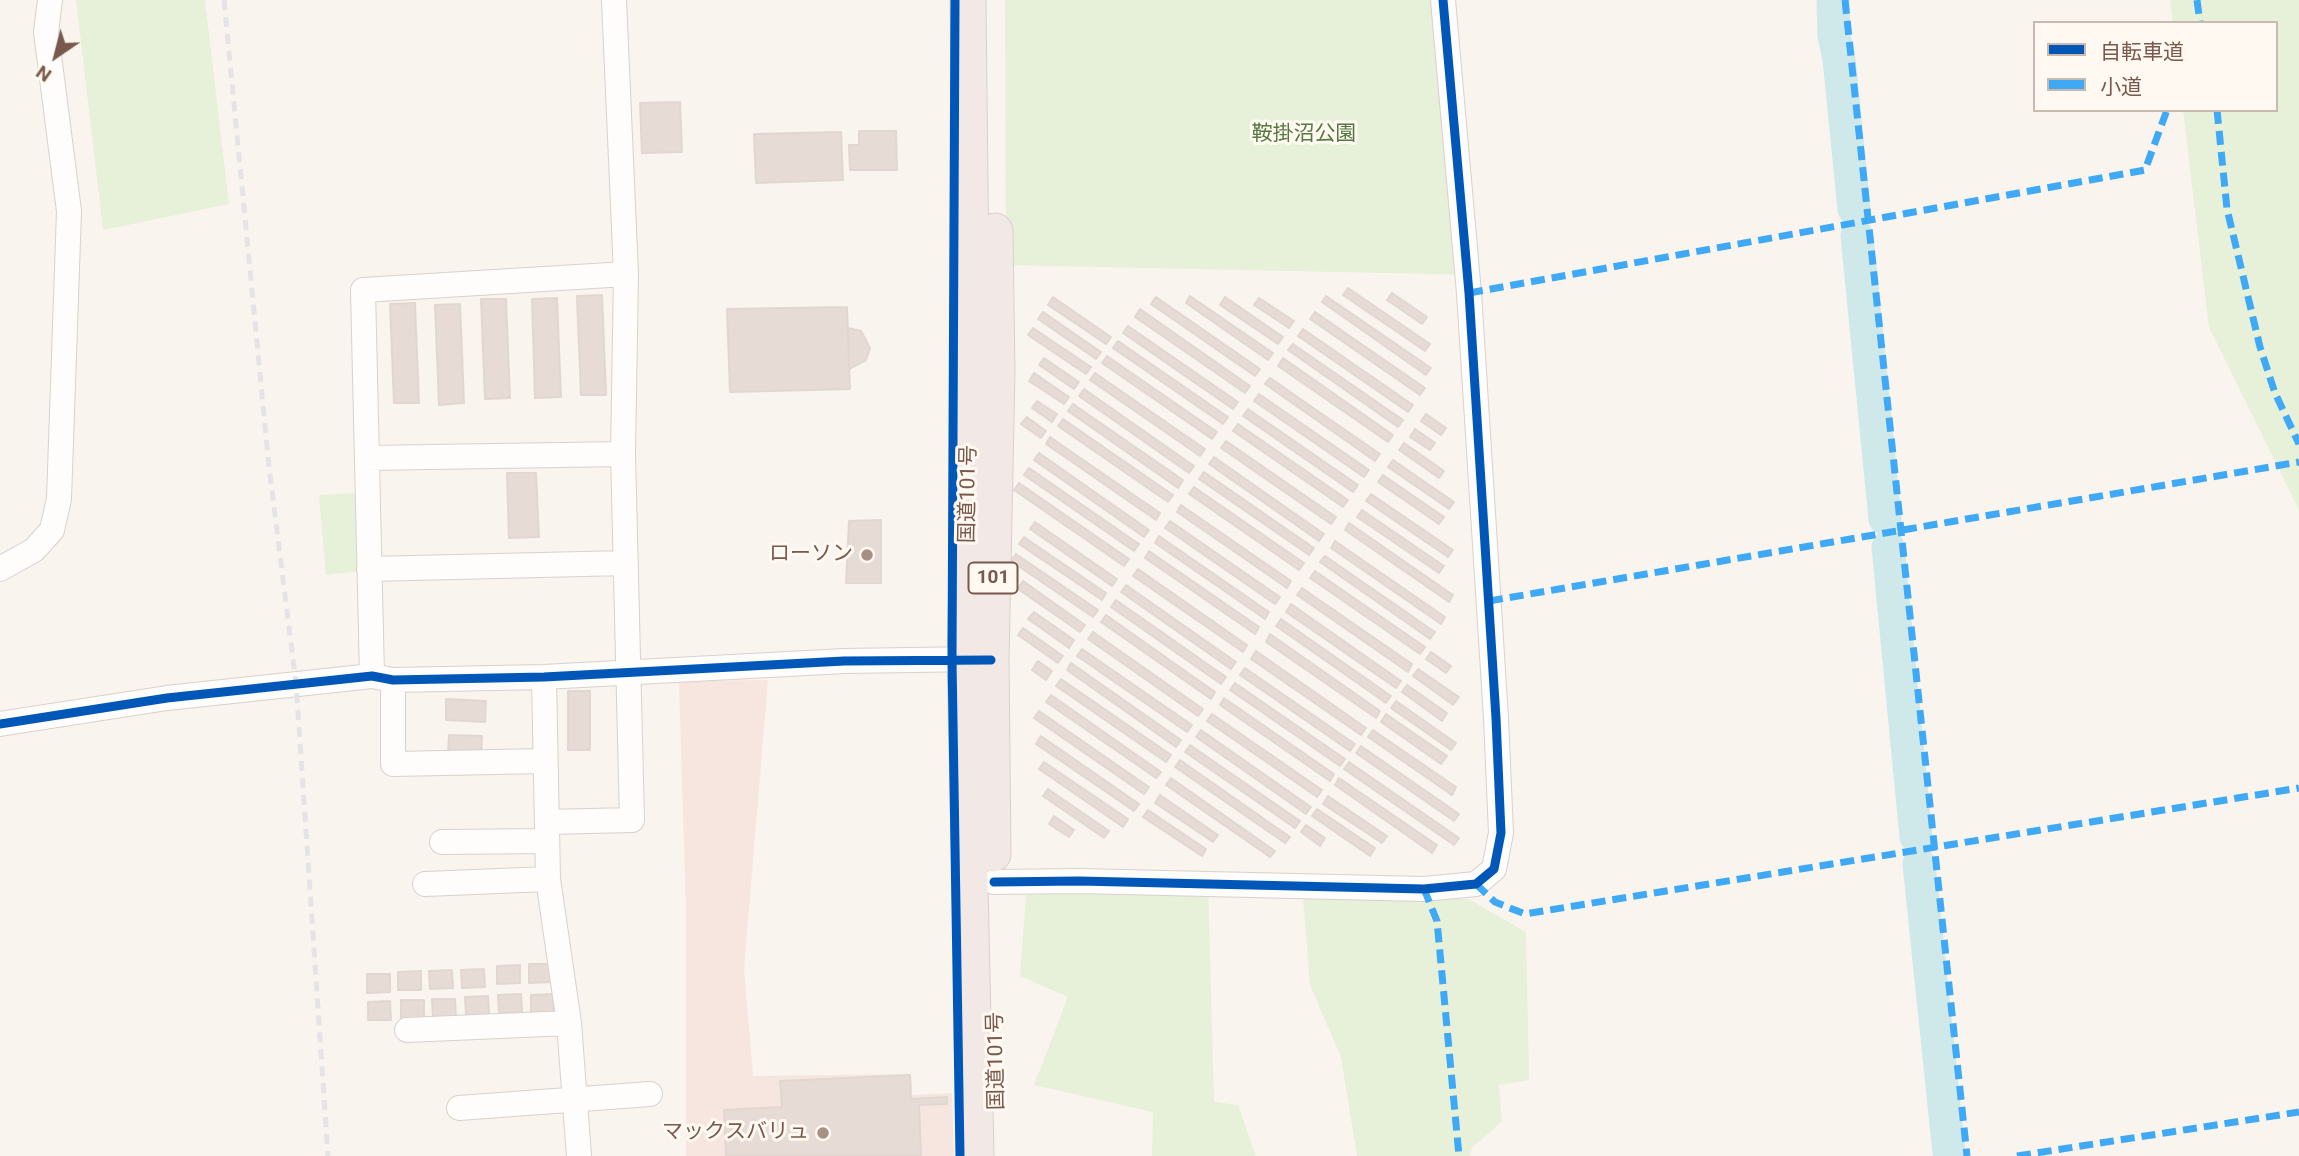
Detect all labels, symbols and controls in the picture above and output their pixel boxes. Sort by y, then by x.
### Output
north arrow [21,21,91,91]
legend [2033,21,2278,112]
text: 自転車道 [2100,40,2184,64]
text: N [32,60,56,87]
text: 小道 [2100,75,2142,99]
park label: 鞍掛沼公園 [1252,122,1356,148]
street label: 国道101号 [956,445,982,543]
place label: ローソン [769,542,853,568]
marker: ローソン [859,547,875,563]
road number: 101 [968,562,1018,594]
street label: 国道101号 [984,1012,1010,1110]
place label: マックスバリュ [662,1120,809,1146]
marker: マックスバリュ [815,1125,831,1141]

